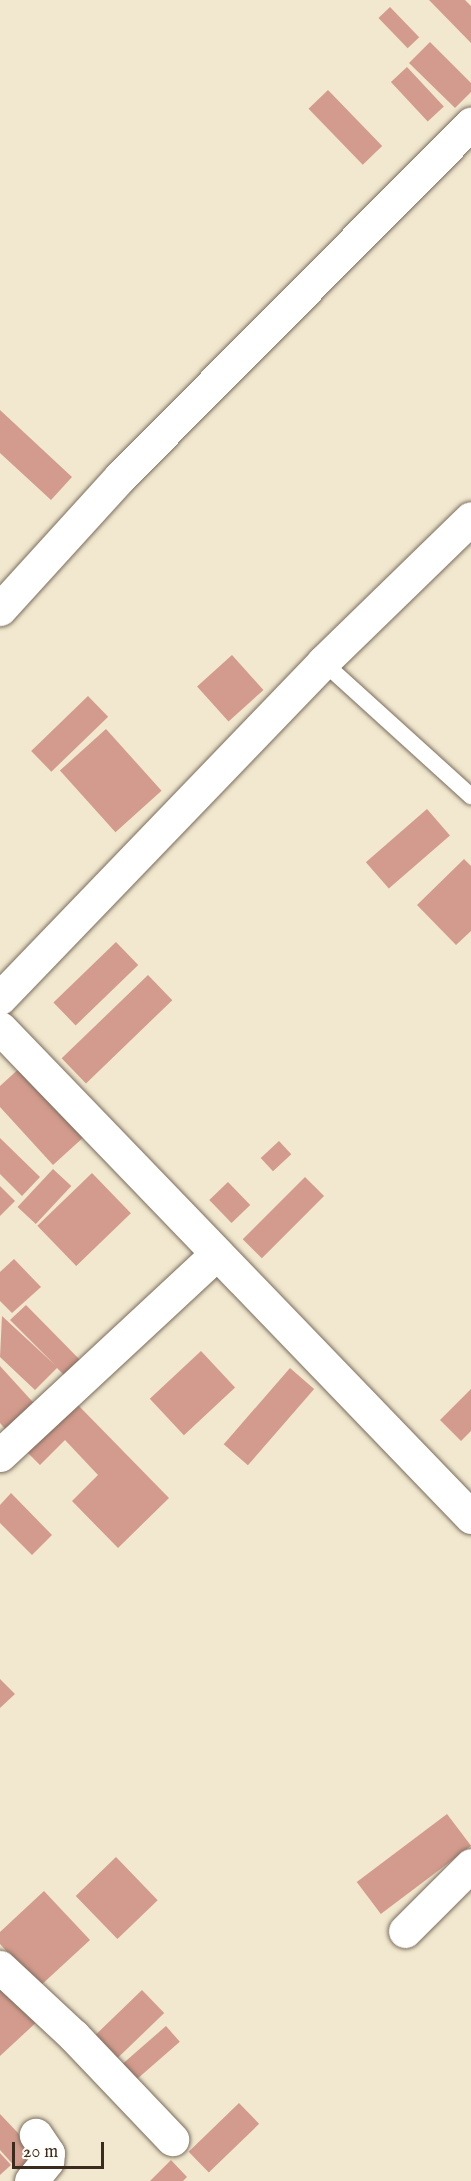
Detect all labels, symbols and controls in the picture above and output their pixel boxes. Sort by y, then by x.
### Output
scale bar [15,2130,106,2168]
text: 20 m [23,2141,58,2164]

